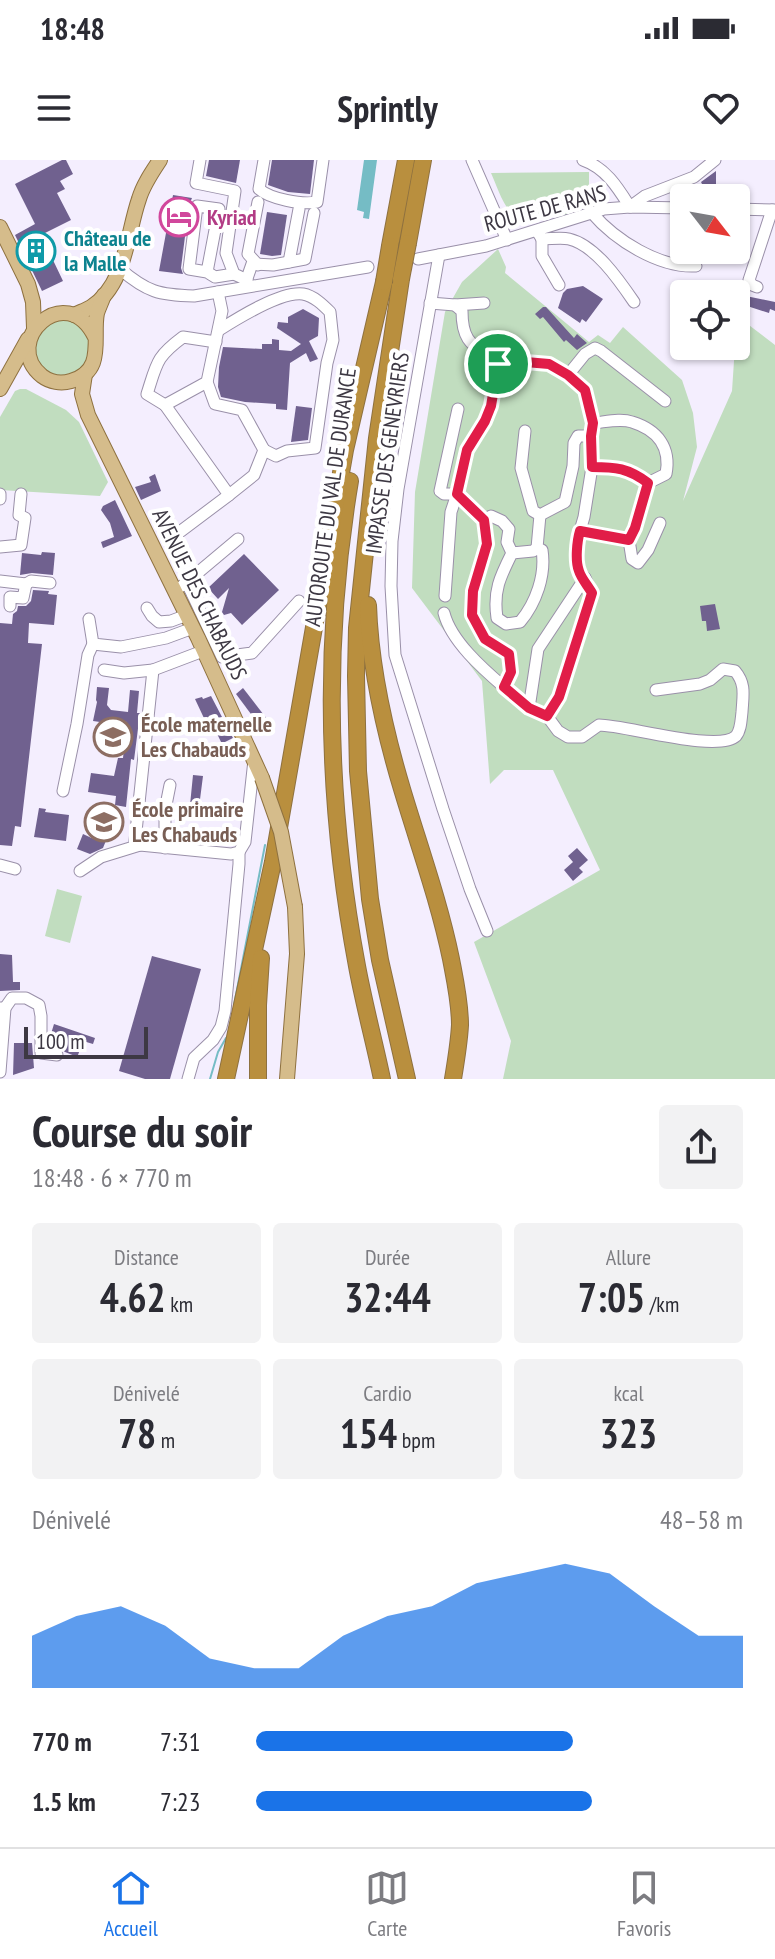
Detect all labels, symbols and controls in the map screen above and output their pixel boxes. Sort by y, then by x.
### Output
text: 18:48 [40,9,105,48]
text: Sprintly [337,85,438,132]
icon: menu [32,86,76,130]
icon: heart [699,86,743,130]
street label: ROUTE DE RANS [481,178,609,238]
north arrow [670,184,750,264]
map controls [670,184,750,360]
hotel icon: Kyriad [158,196,200,238]
place label: Kyriad [207,203,257,231]
place label: Château de la Malle [64,224,151,277]
building icon: Château de la Malle [15,230,57,272]
button: locate [670,280,750,360]
pin [464,330,532,398]
icon: arrive [476,342,520,386]
street label: IMPASSE DES GENEVRIERS [359,350,415,556]
street label: AUTOROUTE DU VAL DE DURANCE [298,366,362,628]
street label: AVENUE DES CHABAUDS [146,504,254,684]
place label: École maternelle Les Chabauds [141,710,272,763]
school or university icon: École maternelle Les Chabauds [92,716,134,758]
place label: École primaire Les Chabauds [132,795,244,848]
school or university icon: École primaire Les Chabauds [83,801,125,843]
scale bar [24,1023,148,1059]
text: 100 m [36,1027,85,1055]
text: Course du soir [32,1102,252,1159]
button: share [659,1105,743,1189]
text: 18:48 · 6 × 770 m [32,1161,192,1194]
text: Distance [114,1243,179,1271]
text: Durée [365,1243,410,1271]
text: Allure [606,1243,651,1271]
text: 4.62 [100,1271,166,1323]
text: 32:44 [344,1271,431,1323]
text: 7:05 [578,1271,645,1323]
text: km [166,1290,193,1318]
text: /km [645,1290,679,1318]
text: Dénivelé [113,1379,180,1407]
text: Cardio [363,1379,412,1407]
text: kcal [613,1379,644,1407]
text: 78 [118,1407,156,1459]
text: 154 [340,1407,397,1459]
text: 323 [600,1407,657,1459]
text: m [156,1426,175,1454]
text: bpm [397,1426,435,1454]
text: Dénivelé [32,1503,111,1536]
text: 48–58 m [660,1503,743,1536]
text: 770 m [32,1725,92,1758]
text: 7:31 [160,1725,200,1758]
text: 1.5 km [32,1785,96,1818]
text: 7:23 [160,1785,200,1818]
tab: Accueil [104,1866,158,1942]
tab: Carte [365,1866,409,1942]
tab: Favoris [617,1866,671,1942]

